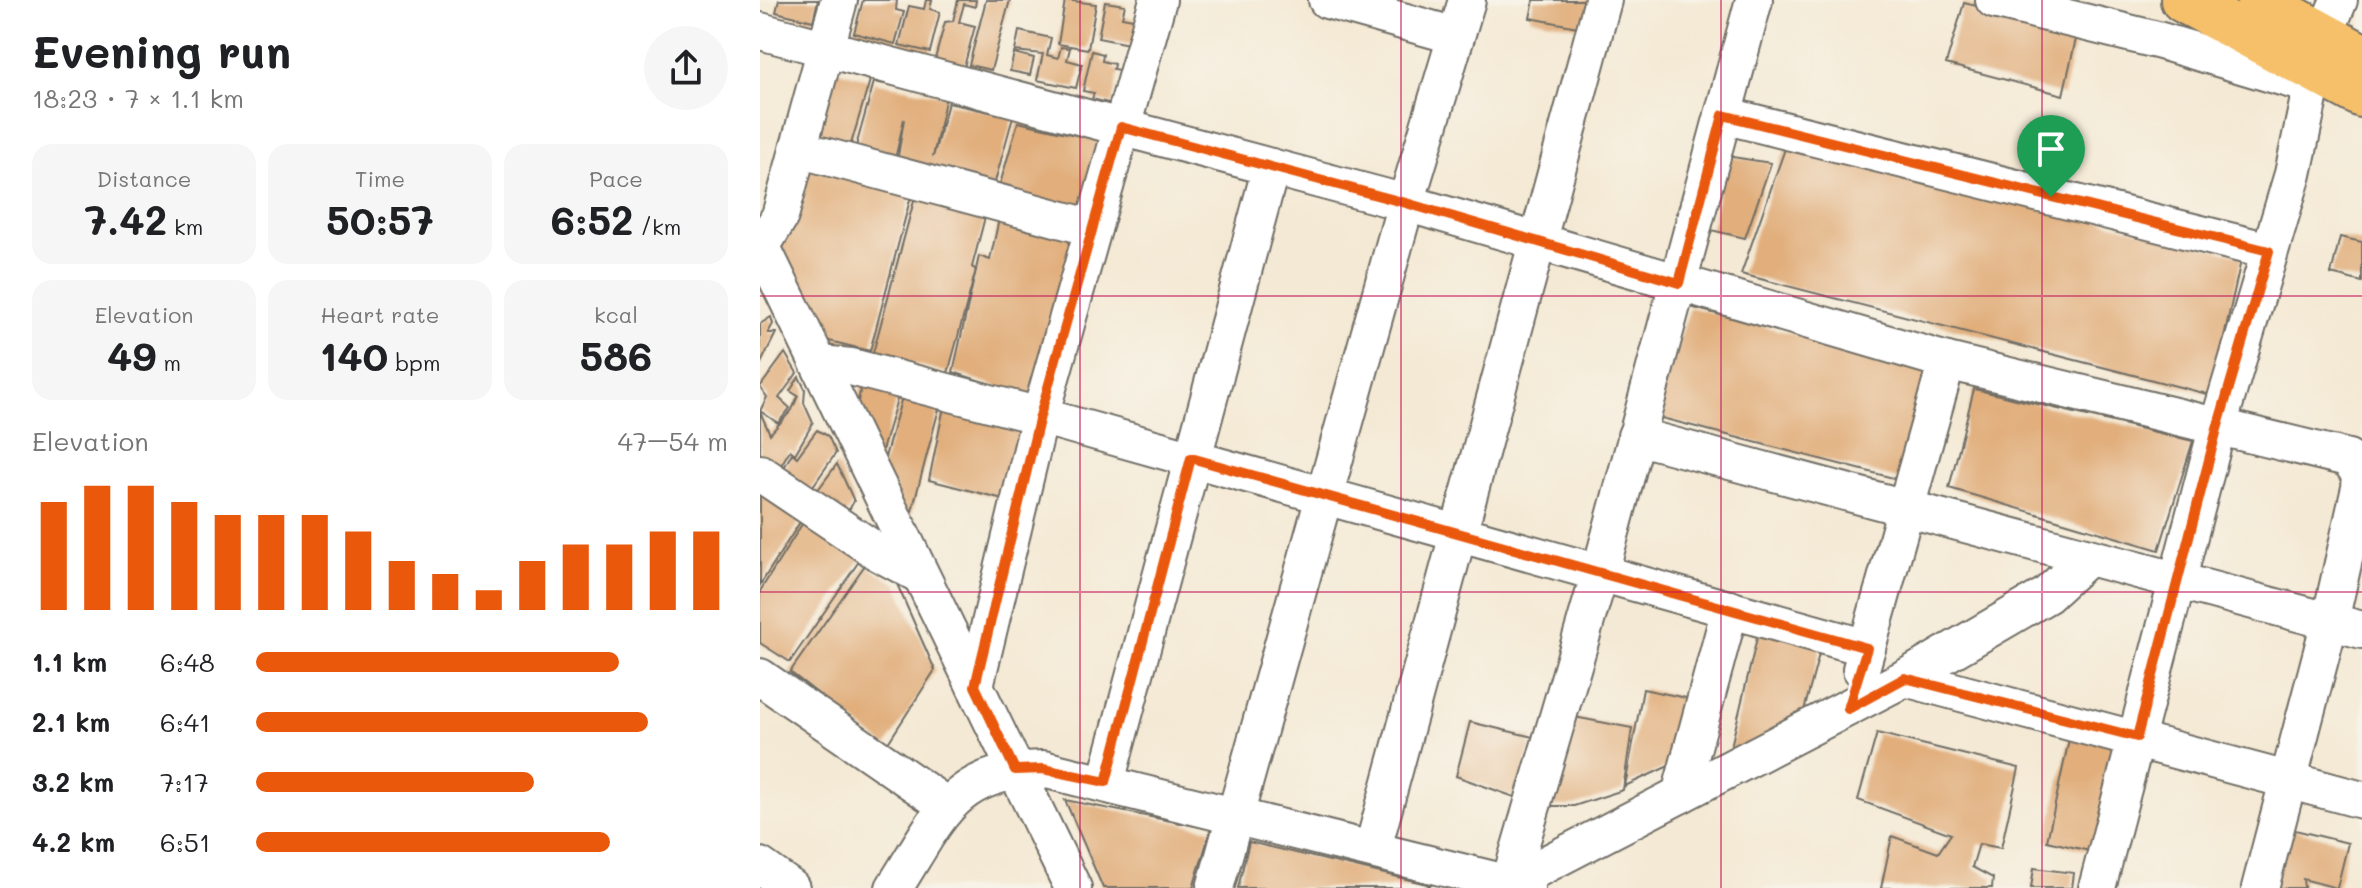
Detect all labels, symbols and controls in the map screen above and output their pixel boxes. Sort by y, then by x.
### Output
text: Evening run [32,22,291,79]
button: share [644,26,728,110]
text: 18:23 · 7 × 1.1 km [32,81,244,115]
pin [2017,115,2085,197]
icon: arrive [2029,127,2073,171]
text: Distance [97,164,191,193]
text: Time [355,164,405,193]
text: Pace [589,164,643,193]
text: 7.42 [85,193,167,245]
text: 50:57 [326,193,434,245]
text: 6:52 [551,193,633,245]
text: km [167,212,203,241]
text: /km [633,212,681,241]
text: Elevation [95,300,193,329]
text: Heart rate [321,300,439,329]
text: kcal [594,300,638,329]
text: 49 [107,329,156,381]
text: 140 [320,329,388,381]
text: 586 [580,329,652,381]
text: m [156,348,181,377]
text: bpm [388,348,440,377]
text: Elevation [32,424,149,458]
text: 47–54 m [618,424,728,458]
text: 1.1 km [32,645,107,679]
text: 6:48 [160,645,215,679]
text: 2.1 km [32,705,110,739]
text: 6:41 [160,705,211,739]
text: 3.2 km [32,765,114,799]
text: 7:17 [160,765,209,799]
text: 4.2 km [32,825,115,859]
text: 6:51 [160,825,211,859]

